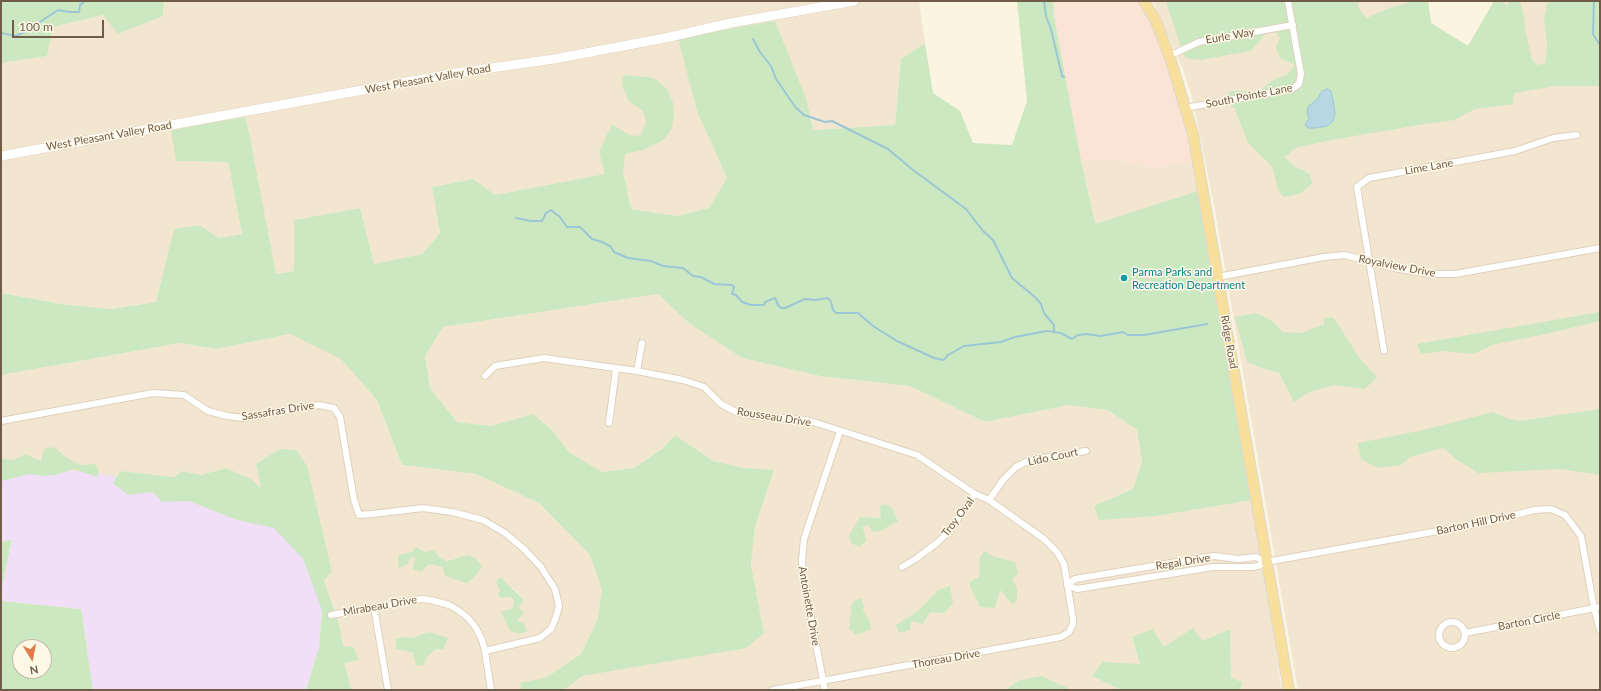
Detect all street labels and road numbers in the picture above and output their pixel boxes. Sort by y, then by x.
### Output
street label: Eurle Way [1205,25,1255,47]
street label: West Pleasant Valley Road [364,61,492,97]
street label: South Pointe Lane [1205,81,1293,111]
street label: West Pleasant Valley Road [45,118,173,154]
street label: Lime Lane [1404,156,1454,178]
street label: Royalview Drive [1357,252,1437,280]
street label: Ridge Road [1218,314,1240,370]
street label: Sassafras Drive [241,399,315,423]
street label: Rousseau Drive [736,405,812,429]
street label: Lido Court [1027,445,1079,469]
street label: Troy Oval [939,495,977,539]
street label: Barton Hill Drive [1435,508,1517,538]
street label: Regal Drive [1155,551,1211,573]
street label: Antoinette Drive [796,565,822,647]
street label: Mirabeau Drive [342,593,418,619]
street label: Barton Circle [1497,609,1561,633]
street label: Thoreau Drive [911,647,981,671]

